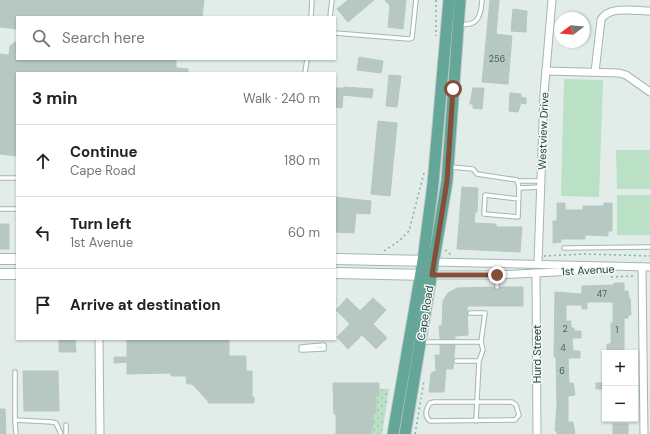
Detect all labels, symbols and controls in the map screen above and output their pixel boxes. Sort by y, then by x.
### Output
north arrow [554,12,590,48]
search box [16,16,336,60]
icon: search [30,27,52,49]
text: Search here [62,28,145,48]
house number: 256 [489,53,506,65]
route start [444,80,462,98]
text: 3 min [32,87,77,109]
text: Walk · 240 m [243,90,320,107]
street label: Westview Drive [535,92,551,170]
text: Continue [70,142,138,162]
icon: ahead [32,150,54,172]
text: 180 m [284,152,320,169]
text: Cape Road [70,162,136,179]
text: Turn left [70,214,131,234]
icon: left [32,222,54,244]
text: 60 m [288,224,320,241]
text: 1st Avenue [70,234,133,251]
street label: 1st Avenue [561,262,615,278]
route end [488,266,506,284]
street label: Cape Road [414,284,436,342]
house number: 47 [597,288,607,300]
icon: arrive [32,294,54,316]
text: Arrive at destination [70,295,221,315]
house number: 2 [562,323,568,335]
house number: 1 [616,324,619,336]
street label: Hurd Street [530,325,544,383]
house number: 4 [560,342,566,354]
map controls [602,350,638,422]
button: + [602,350,638,386]
house number: 6 [559,365,565,377]
button: − [602,386,638,422]

